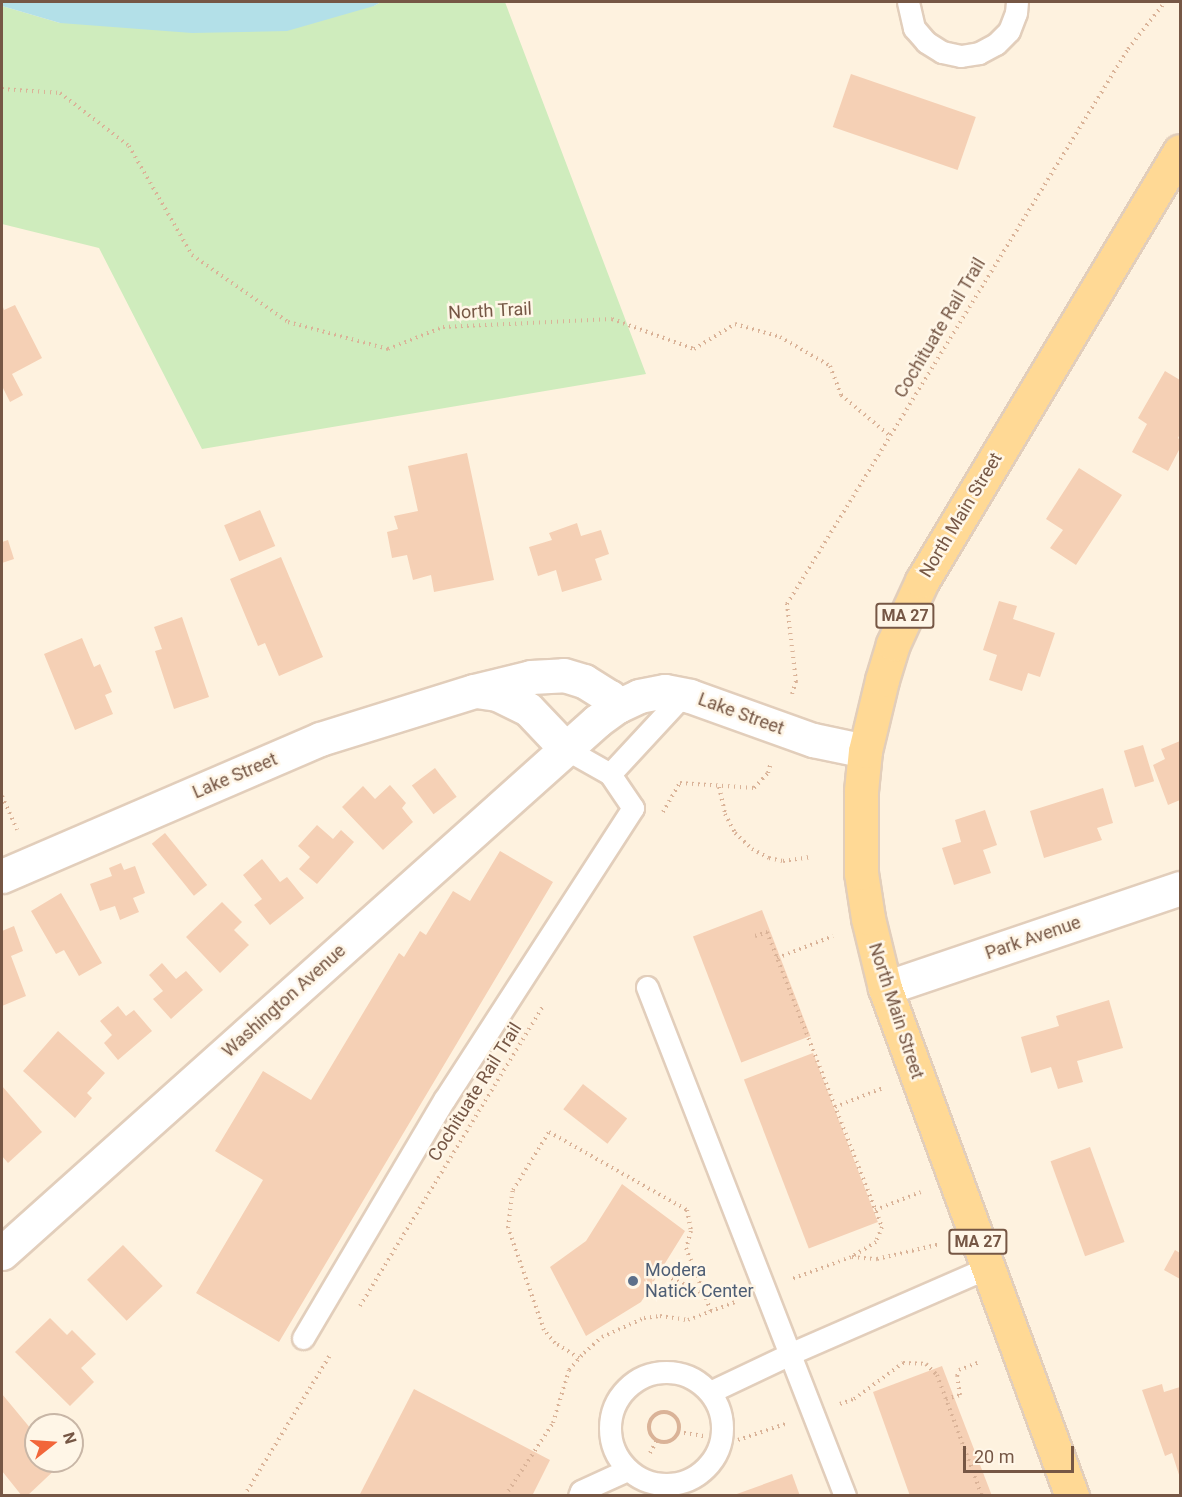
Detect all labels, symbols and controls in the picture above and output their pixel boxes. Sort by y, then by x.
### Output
street label: Cochituate Rail Trail [890,254,990,402]
street label: North Trail [447,298,533,324]
street label: North Main Street [915,449,1007,581]
road number: MA 27 [875,603,935,629]
street label: Lake Street [695,688,787,740]
street label: Lake Street [189,748,281,804]
street label: Park Avenue [982,912,1084,964]
street label: Washington Avenue [218,940,350,1062]
street label: North Main Street [864,940,928,1082]
street label: Cochituate Rail Trail [424,1019,526,1165]
road number: MA 27 [948,1229,1008,1255]
place label: Modera Natick Center [645,1260,754,1302]
marker: Modera Natick Center [626,1274,640,1288]
north arrow [24,1413,84,1473]
text: N [59,1430,81,1446]
scale bar [966,1434,1077,1472]
text: 20 m [974,1446,1014,1467]

